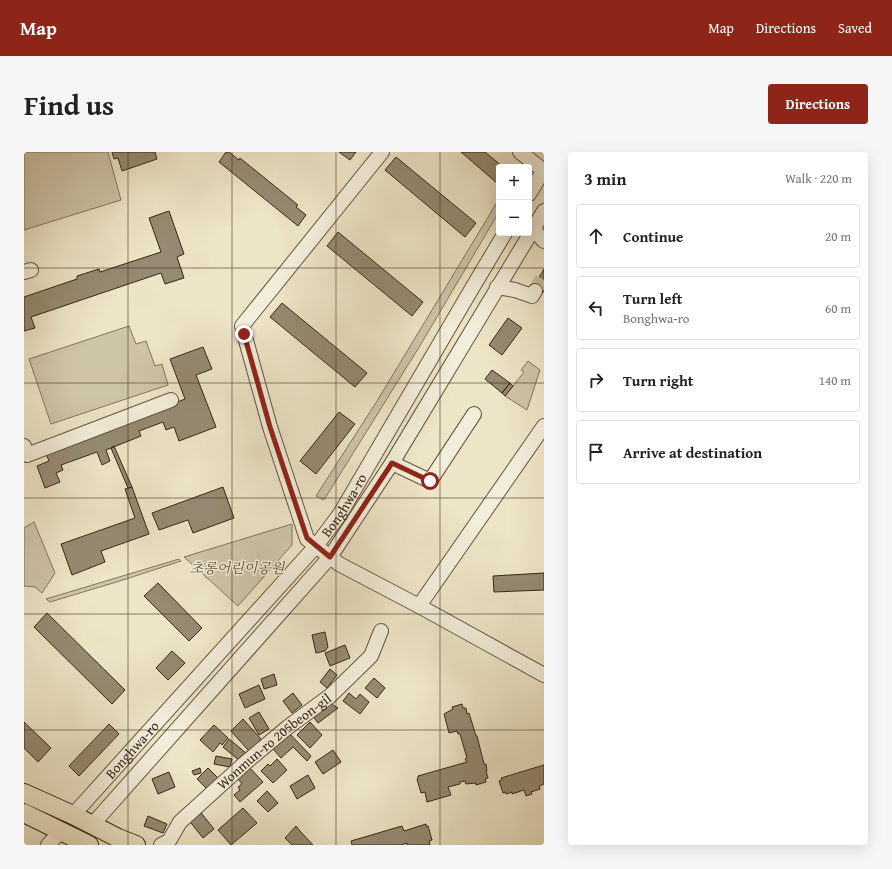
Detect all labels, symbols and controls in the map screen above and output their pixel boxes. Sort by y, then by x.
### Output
text: Map [20,14,57,42]
text: Map [708,18,734,38]
text: Directions [756,18,816,38]
text: Saved [838,18,872,38]
text: Find us [24,84,114,125]
button: Directions [768,84,868,124]
map controls [496,164,532,236]
button: + [496,164,532,200]
text: 3 min [584,166,626,191]
text: Walk · 220 m [785,169,852,188]
button: − [496,200,532,236]
icon: ahead [585,225,607,247]
text: Continue [623,226,684,247]
text: 20 m [825,227,851,246]
text: Turn left [623,288,682,309]
icon: left [585,297,607,319]
text: 60 m [825,299,851,318]
text: Bonghwa-ro [623,309,690,328]
route end [235,325,253,343]
icon: right [585,369,607,391]
text: Turn right [623,370,694,391]
text: 140 m [819,371,851,390]
icon: arrive [585,441,607,463]
text: Arrive at destination [623,442,762,463]
street label: Bonghwa-ro [316,470,372,541]
route start [421,472,439,490]
park label: 초롱어린이공원 [190,558,286,578]
street label: Wonmun-ro 205beon-gil [212,688,335,794]
street label: Bonghwa-ro [101,716,163,783]

